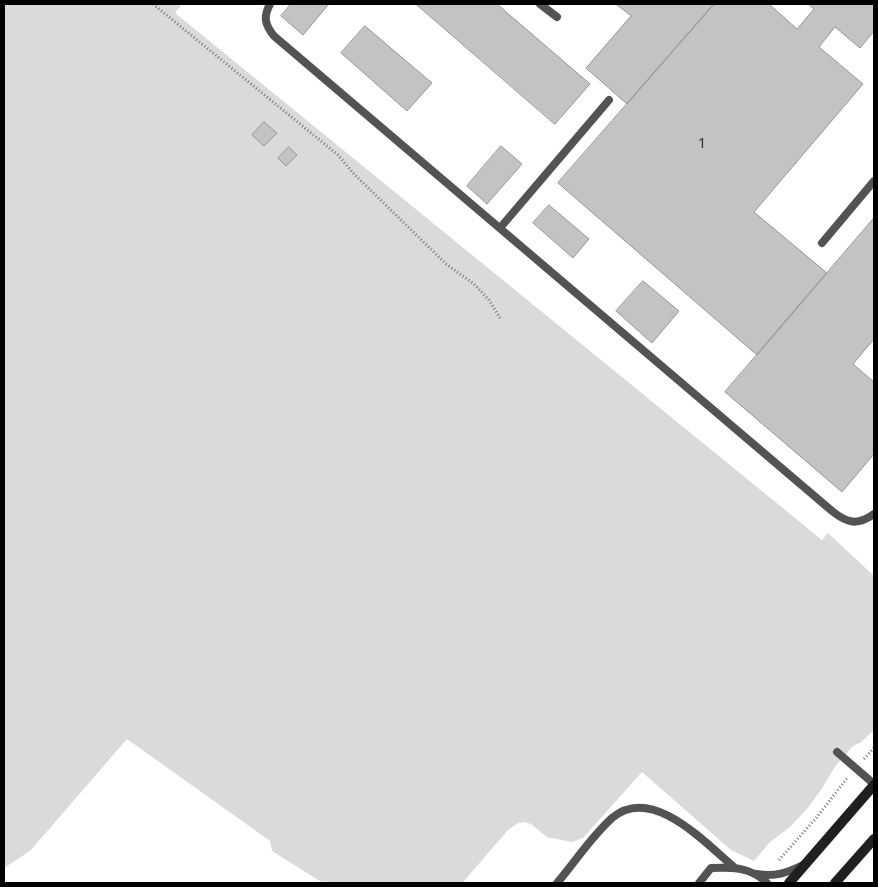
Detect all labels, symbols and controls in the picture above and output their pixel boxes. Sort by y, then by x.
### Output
house number: 1 [698,135,706,153]

